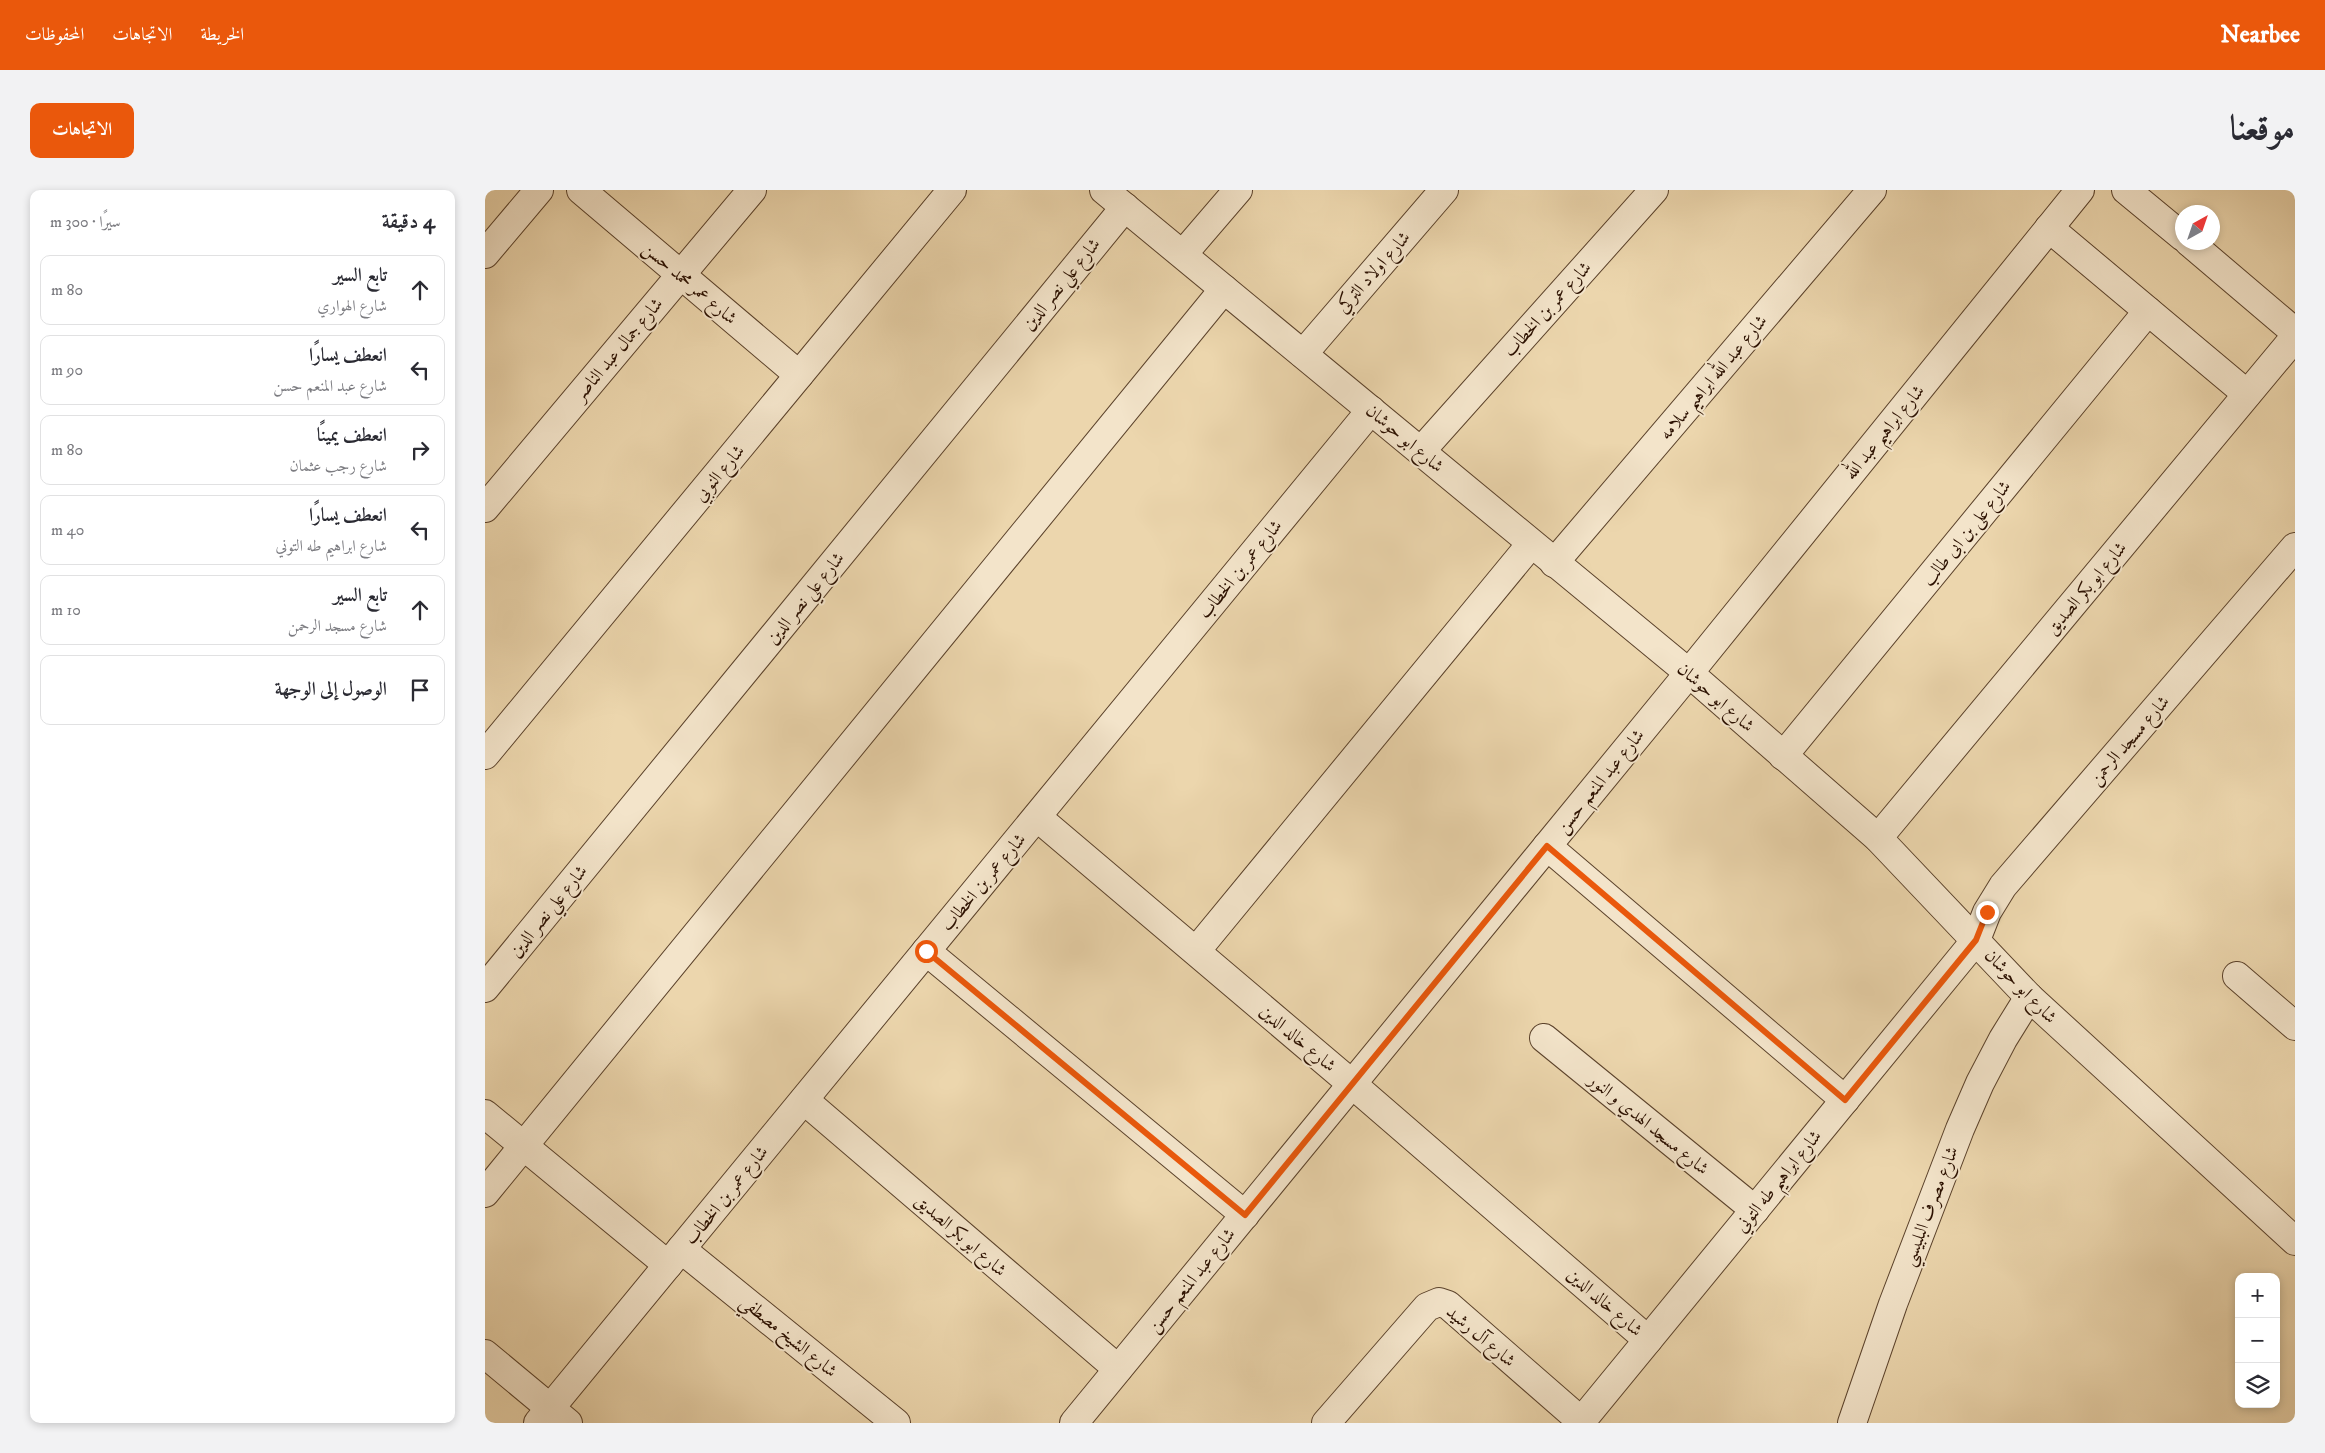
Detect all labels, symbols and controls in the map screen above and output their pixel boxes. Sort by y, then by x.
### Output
text: Nearbee [2221,20,2300,50]
text: المحفوظات [25,24,84,46]
text: الاتجاهات [112,24,172,46]
text: الخريطة [200,24,244,46]
button: الاتجاهات [30,103,134,158]
text: موقعنا [2230,107,2295,151]
north arrow [2175,205,2220,250]
text: 4 دقيقة [382,209,435,235]
text: سيرًا · 300 m [50,212,121,232]
street label: شارع اولاد التركي [1331,226,1418,320]
street label: شارع علي نصر الدين [1018,234,1110,338]
street label: شارع عمر محمد حسن [636,238,741,332]
street label: شارع عمر بن الخطاب [1499,257,1599,364]
text: تابع السير [333,264,387,287]
icon: ahead [406,276,434,304]
text: 80 m [51,280,83,300]
street label: شارع جمال عبد الناصر [568,294,670,409]
text: شارع الهواري [317,296,387,316]
street label: شارع عبد الله ابراهيم سلامه [1652,308,1777,448]
text: انعطف يسارًا [309,344,387,367]
icon: left [406,356,434,384]
text: 90 m [51,360,83,380]
text: شارع عبد المنعم حسن [273,376,387,396]
street label: شارع ابراهيم عبد الله [1837,378,1934,488]
street label: شارع ابو حوشان [1359,400,1448,480]
text: انعطف يمينًا [317,424,387,447]
icon: right [406,436,434,464]
text: 80 m [51,440,83,460]
street label: شارع النوبي [690,441,752,508]
text: شارع رجب عثمان [290,456,387,476]
street label: شارع على بن ابى طالب [1917,476,2018,593]
text: انعطف يسارًا [309,504,387,527]
icon: left [406,516,434,544]
street label: شارع عمر بن الخطاب [1194,516,1290,626]
text: 40 m [51,520,84,540]
text: شارع ابراهيم طه التوني [276,536,387,556]
street label: شارع ابو بكر الصديق [2042,538,2134,642]
street label: شارع علي نصر الدين [762,548,854,652]
text: تابع السير [333,584,387,607]
icon: ahead [406,596,434,624]
text: 10 m [51,600,81,620]
text: شارع مسجد الرحمن [288,616,387,636]
street label: شارع ابو حوشان [1670,658,1758,740]
icon: arrive [406,676,434,704]
text: الوصول إلى الوجهة [275,678,387,701]
street label: شارع مسجد الرحمن [2085,691,2177,792]
street label: شارع عبد المنعم حسن [1552,725,1654,841]
street label: شارع عمر بن الخطاب [936,829,1033,938]
street label: شارع علي نصر الدين [505,861,597,965]
route end [1976,901,1999,924]
route start [915,940,938,963]
street label: شارع ابو حوشان [1977,945,2061,1031]
street label: شارع خالد الدين [1253,1000,1340,1079]
street label: شارع مسجد الهدي و النور [1580,1068,1713,1182]
street label: شارع ابراهيم طه التوني [1731,1126,1831,1241]
street label: شارع عمر بن الخطاب [680,1142,776,1252]
street label: شارع مصرف البلبيسي [1898,1143,1969,1271]
street label: شارع ابو بكر الصديق [908,1190,1011,1284]
street label: شارع عبد المنعم حسن [1143,1224,1245,1340]
street label: شارع خالد الدين [1560,1264,1647,1344]
map controls [2235,1273,2280,1408]
button: + [2235,1273,2280,1318]
street label: شارع الشيخ مصطفي [732,1291,841,1387]
street label: شارع آل رشيد [1439,1301,1520,1374]
button: − [2235,1318,2280,1363]
button: layers [2235,1363,2280,1408]

